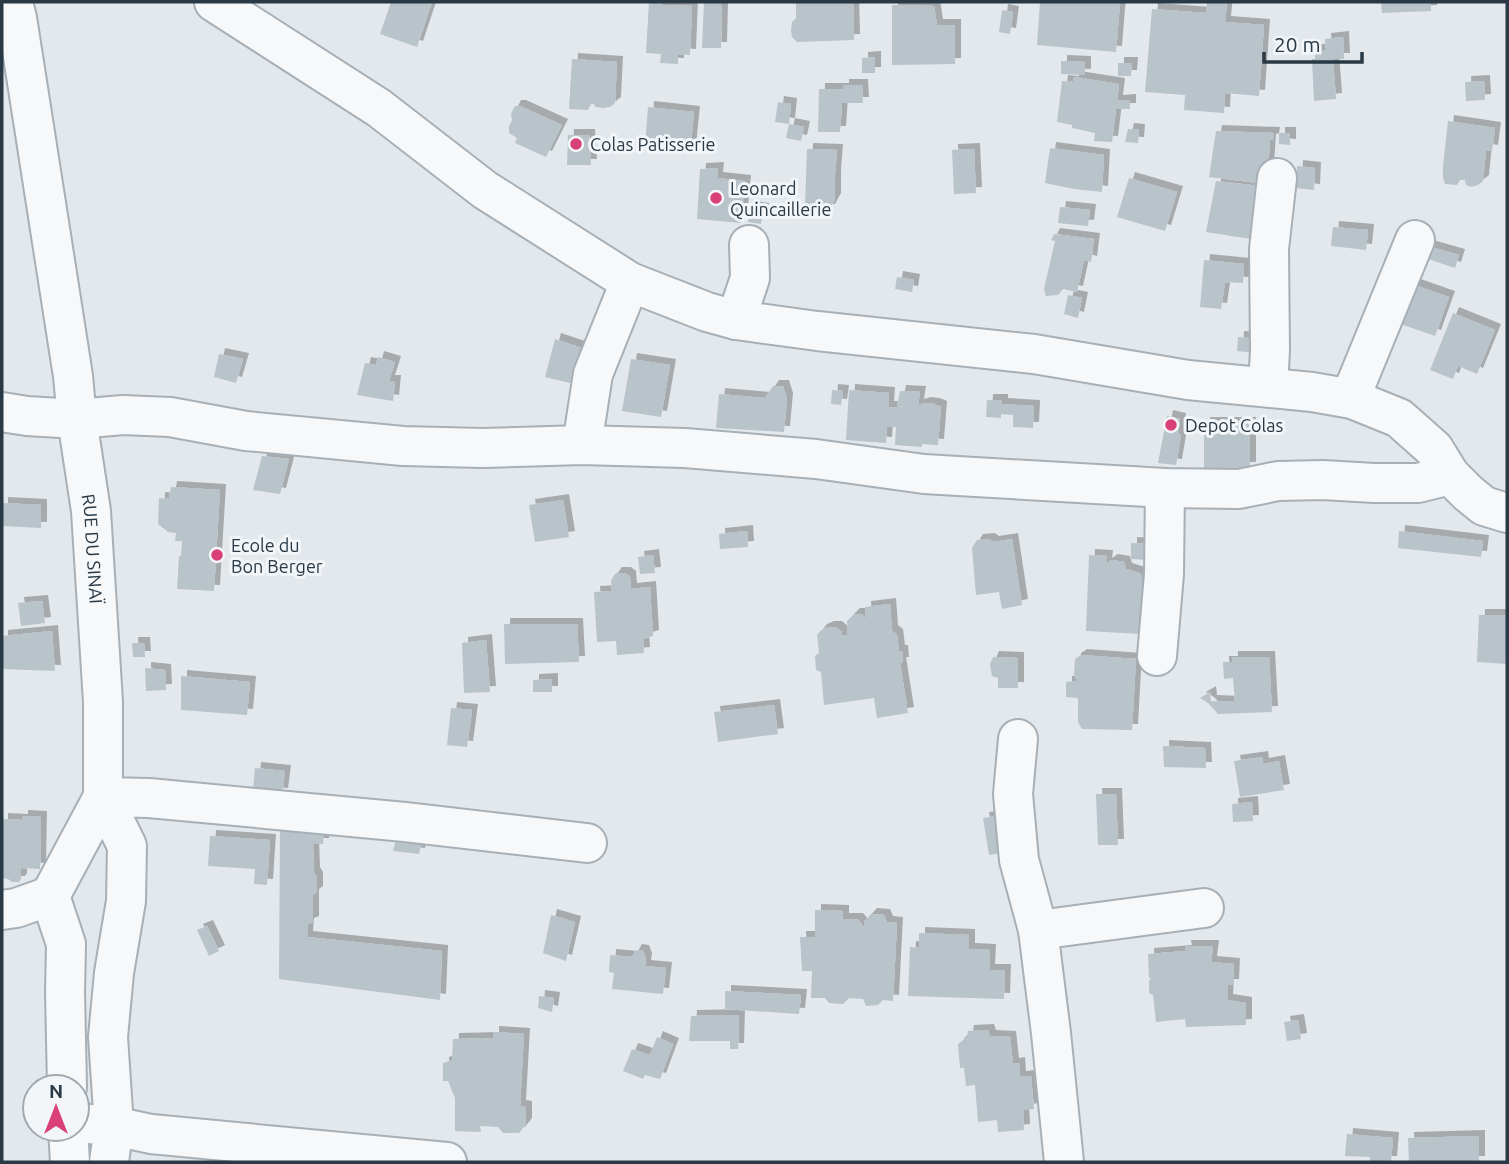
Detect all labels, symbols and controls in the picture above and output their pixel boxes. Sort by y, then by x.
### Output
scale bar [1264,21,1362,65]
text: 20 m [1274,32,1321,56]
place label: Colas Patisserie [590,134,715,154]
marker: Colas Patisserie [568,136,584,152]
place label: Leonard Quincaillerie [730,178,831,220]
marker: Leonard Quincaillerie [708,190,724,206]
place label: Depot Colas [1185,415,1283,435]
marker: Depot Colas [1163,417,1179,433]
street label: RUE DU SINAÏ [79,493,107,605]
place label: Ecole du Bon Berger [231,535,323,576]
marker: Ecole du Bon Berger [209,547,225,563]
north arrow [21,1073,91,1143]
text: N [49,1080,63,1102]

